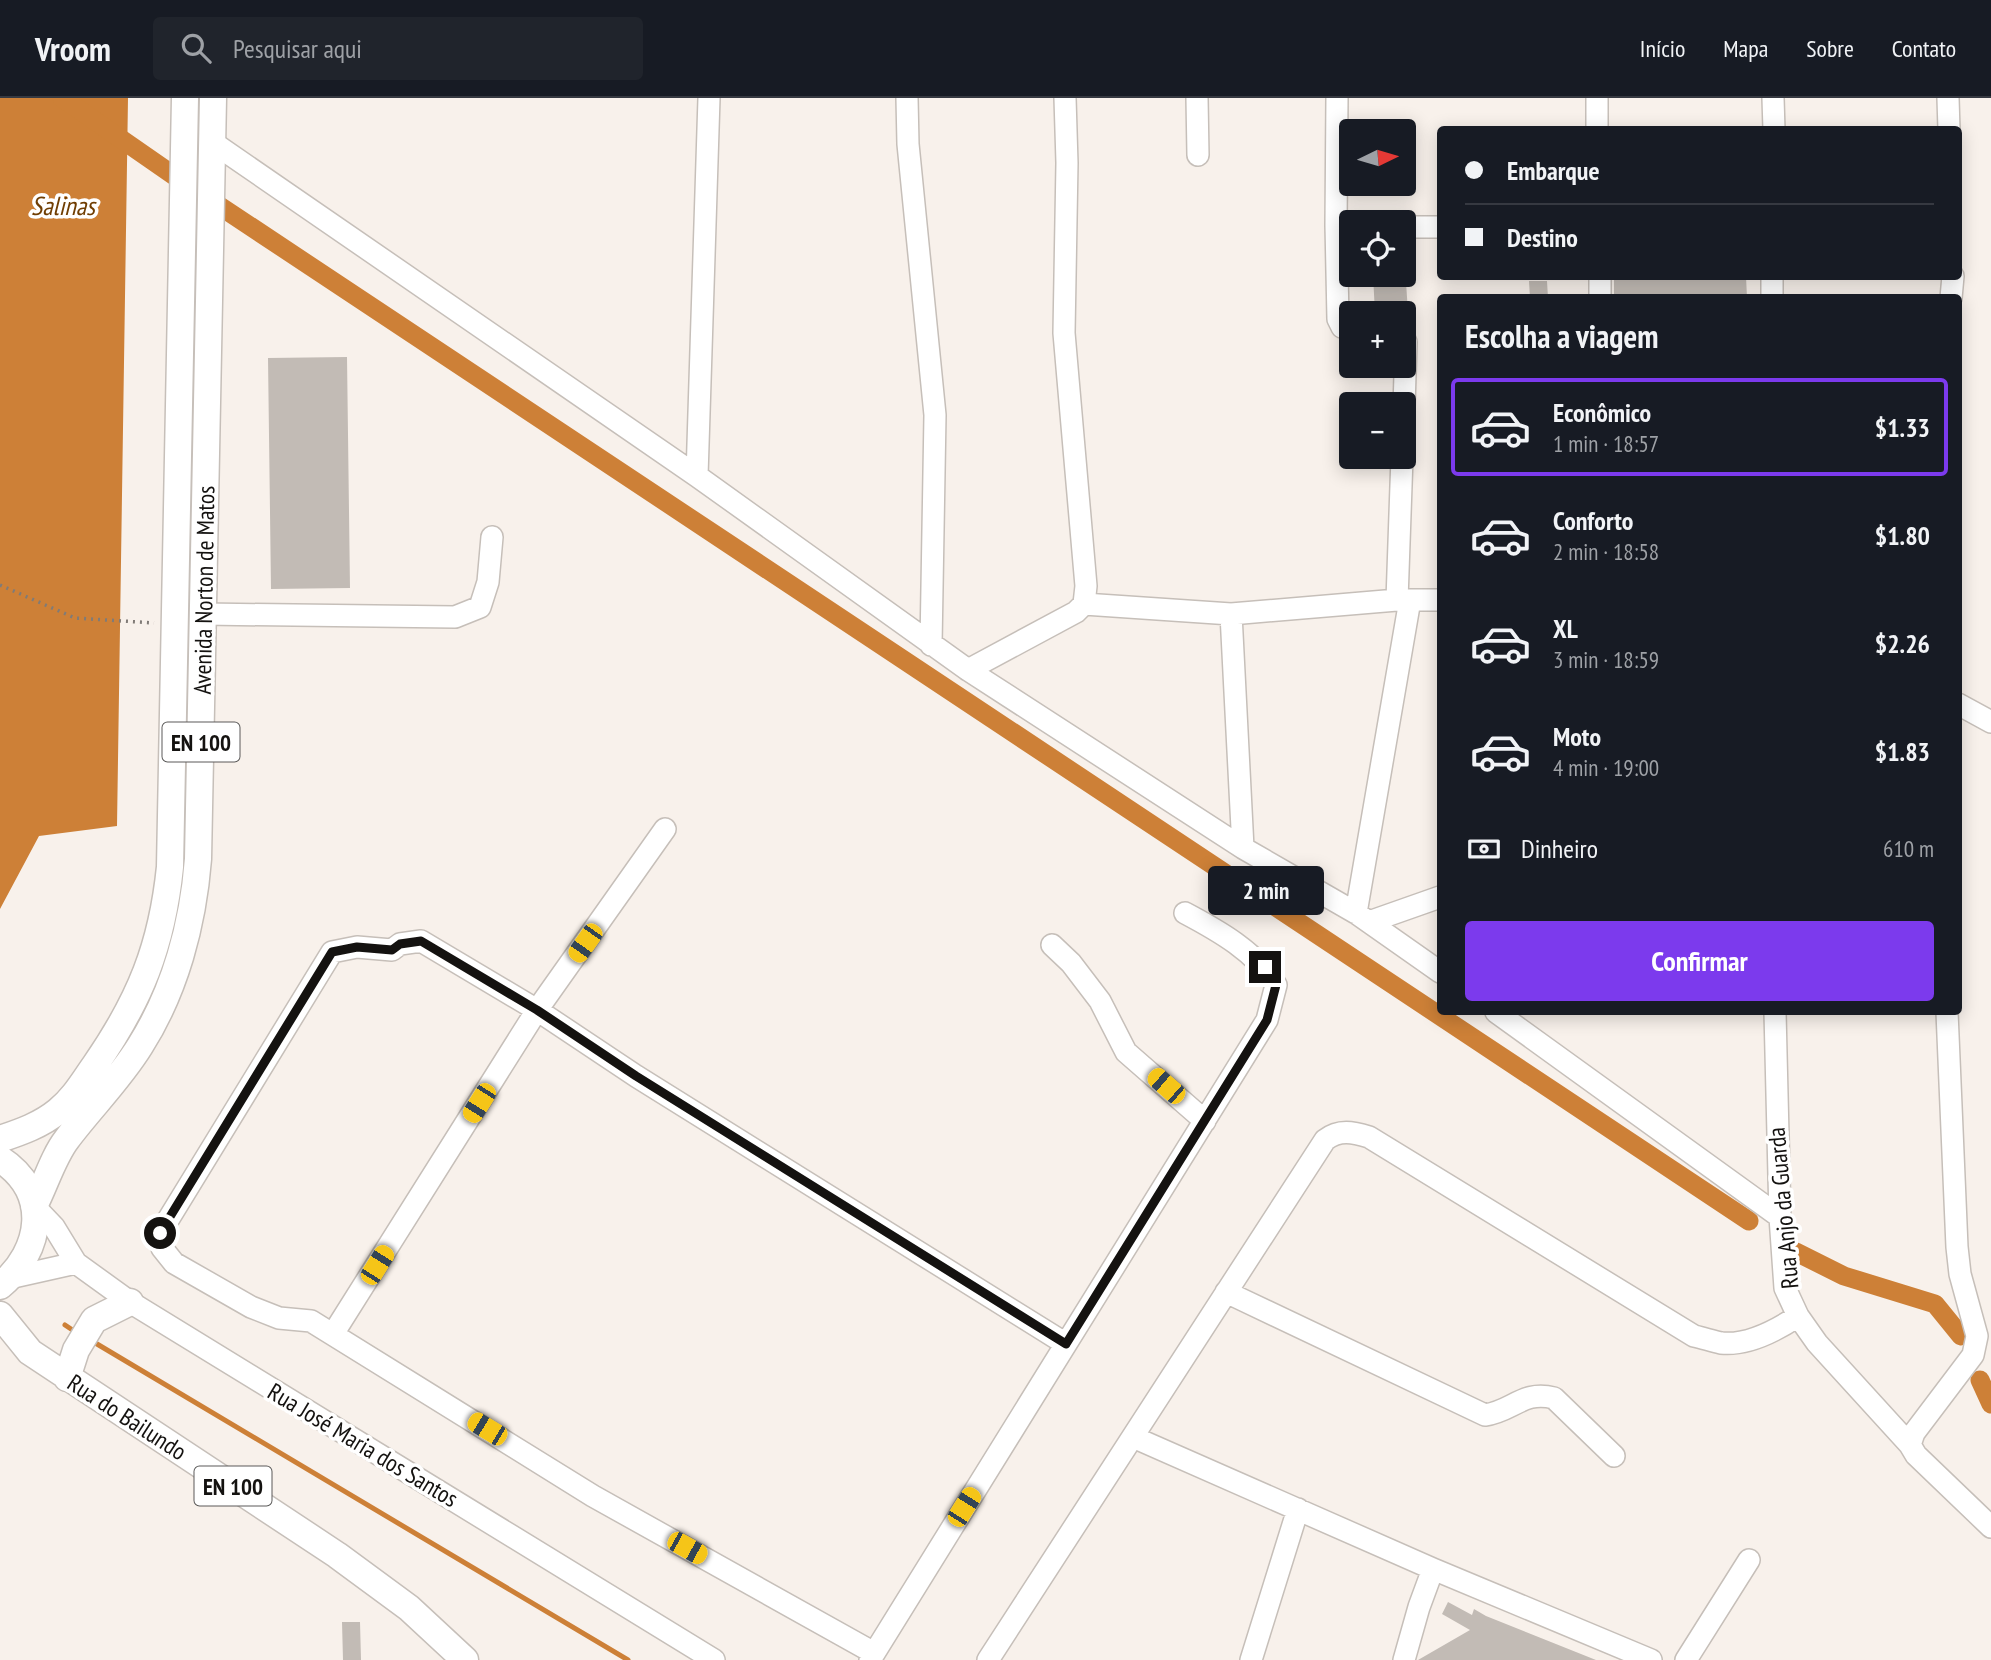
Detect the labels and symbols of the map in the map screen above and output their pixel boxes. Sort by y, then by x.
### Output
north arrow [1339,119,1416,196]
water label: Salinas [31,189,97,222]
street label: Avenida Norton de Matos [187,485,221,695]
road number: EN 100 [162,722,240,762]
callout: 2 min [1207,866,1323,914]
car [565,920,606,966]
route end [1249,951,1281,983]
car [1144,1064,1189,1108]
car [459,1080,500,1126]
street label: Rua Anjo da Guarda [1761,1126,1805,1290]
route start [144,1217,176,1249]
car [357,1242,398,1288]
street label: Rua do Bailundo [62,1367,192,1467]
street label: Rua José Maria dos Santos [262,1376,464,1514]
car [464,1409,511,1449]
road number: EN 100 [194,1466,272,1506]
car [944,1484,985,1530]
car [664,1529,711,1567]

